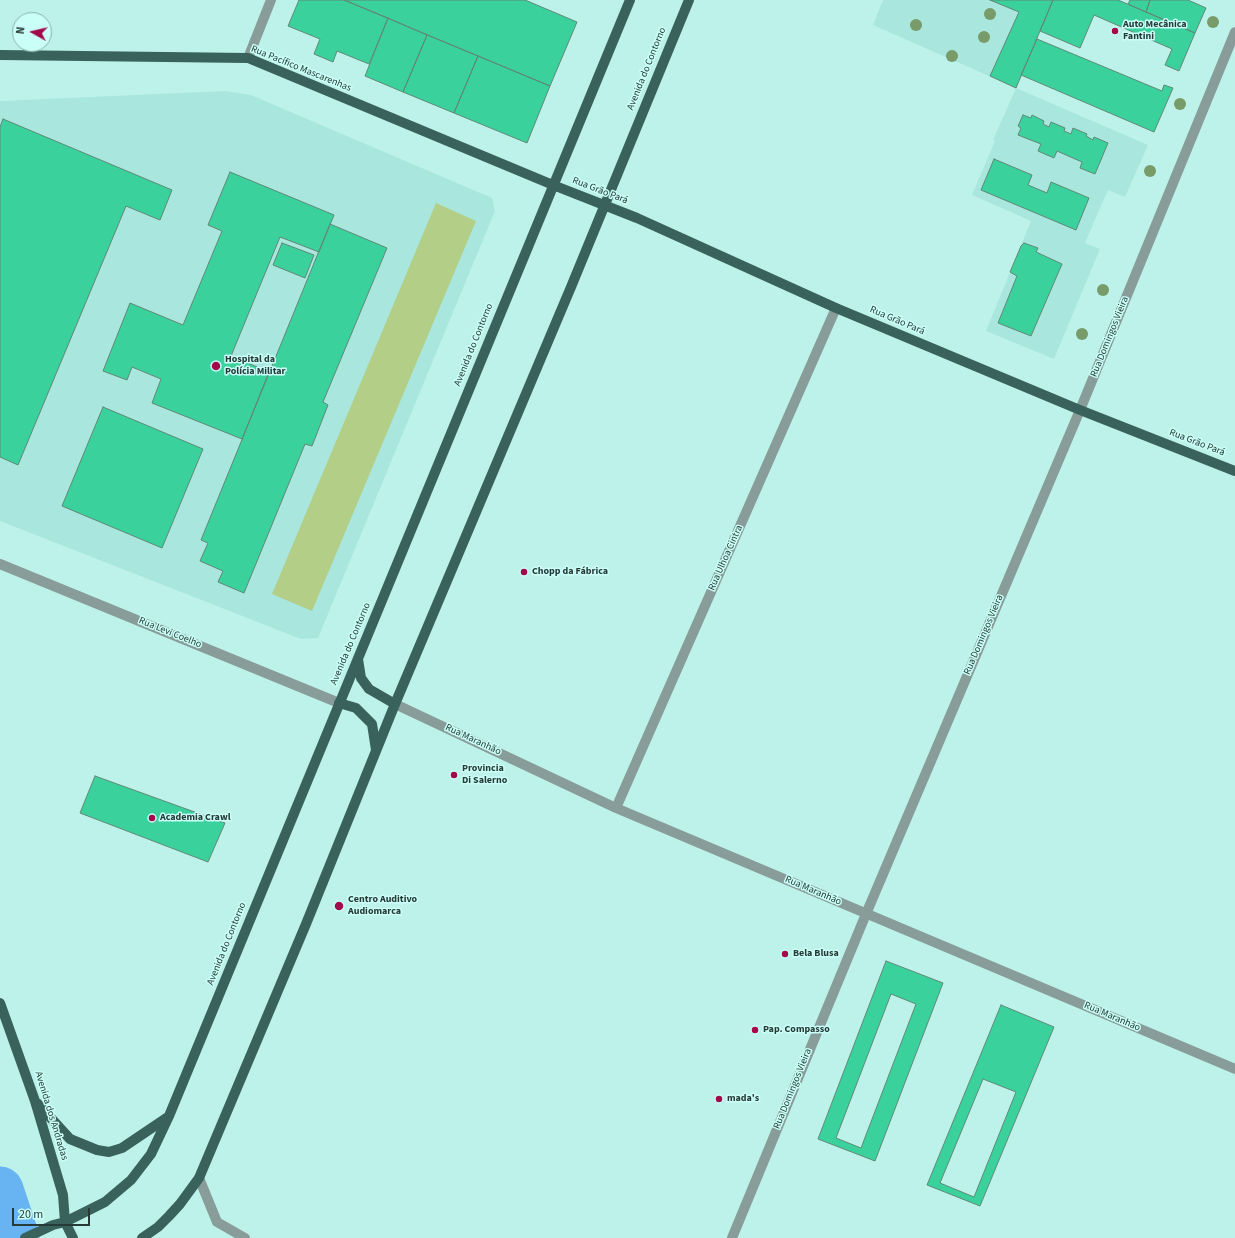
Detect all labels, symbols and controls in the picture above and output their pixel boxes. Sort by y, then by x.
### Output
north arrow [12,12,52,52]
place label: Auto Mecânica Fantini [1123,19,1187,42]
text: N [13,26,29,35]
street label: Avenida do Contorno [625,26,669,112]
marker: Auto Mecânica Fantini [1110,26,1120,36]
street label: Rua Pacífico Mascarenhas [249,43,353,95]
street label: Rua Grão Pará [571,175,629,207]
street label: Rua Domingos Vieira [1088,295,1132,379]
street label: Avenida do Contorno [452,302,496,388]
street label: Rua Grão Pará [868,304,926,338]
place label: Hospital da Polícia Militar [225,354,286,378]
marker: Hospital da Polícia Militar [210,360,222,372]
street label: Rua Grão Pará [1168,427,1226,459]
street label: Rua Ulhoa Cintra [706,523,746,593]
place label: Chopp da Fábrica [532,566,608,578]
marker: Chopp da Fábrica [519,567,529,577]
street label: Rua Domingos Vieira [962,593,1006,677]
street label: Avenida do Contorno [328,601,374,687]
street label: Rua Levi Coelho [137,615,203,651]
street label: Rua Maranhão [443,722,503,758]
place label: Provincia Di Salerno [462,763,507,786]
marker: Provincia Di Salerno [449,770,459,780]
place label: Academia Crawl [160,812,230,824]
marker: Academia Crawl [147,813,157,823]
street label: Rua Maranhão [783,874,843,908]
place label: Centro Auditivo Audiomarca [348,894,417,918]
marker: Centro Auditivo Audiomarca [333,900,345,912]
street label: Avenida do Contorno [205,901,249,987]
place label: Bela Blusa [793,948,839,960]
marker: Bela Blusa [780,949,790,959]
street label: Rua Maranhão [1082,1000,1142,1034]
place label: Pap. Compasso [763,1024,830,1036]
marker: Pap. Compasso [750,1025,760,1035]
street label: Rua Domingos Vieira [771,1047,815,1131]
street label: Avenida dos Andradas [32,1070,70,1162]
place label: mada's [727,1093,759,1105]
marker: mada's [714,1094,724,1104]
scale bar [14,1200,92,1226]
text: 20 m [19,1206,43,1223]

